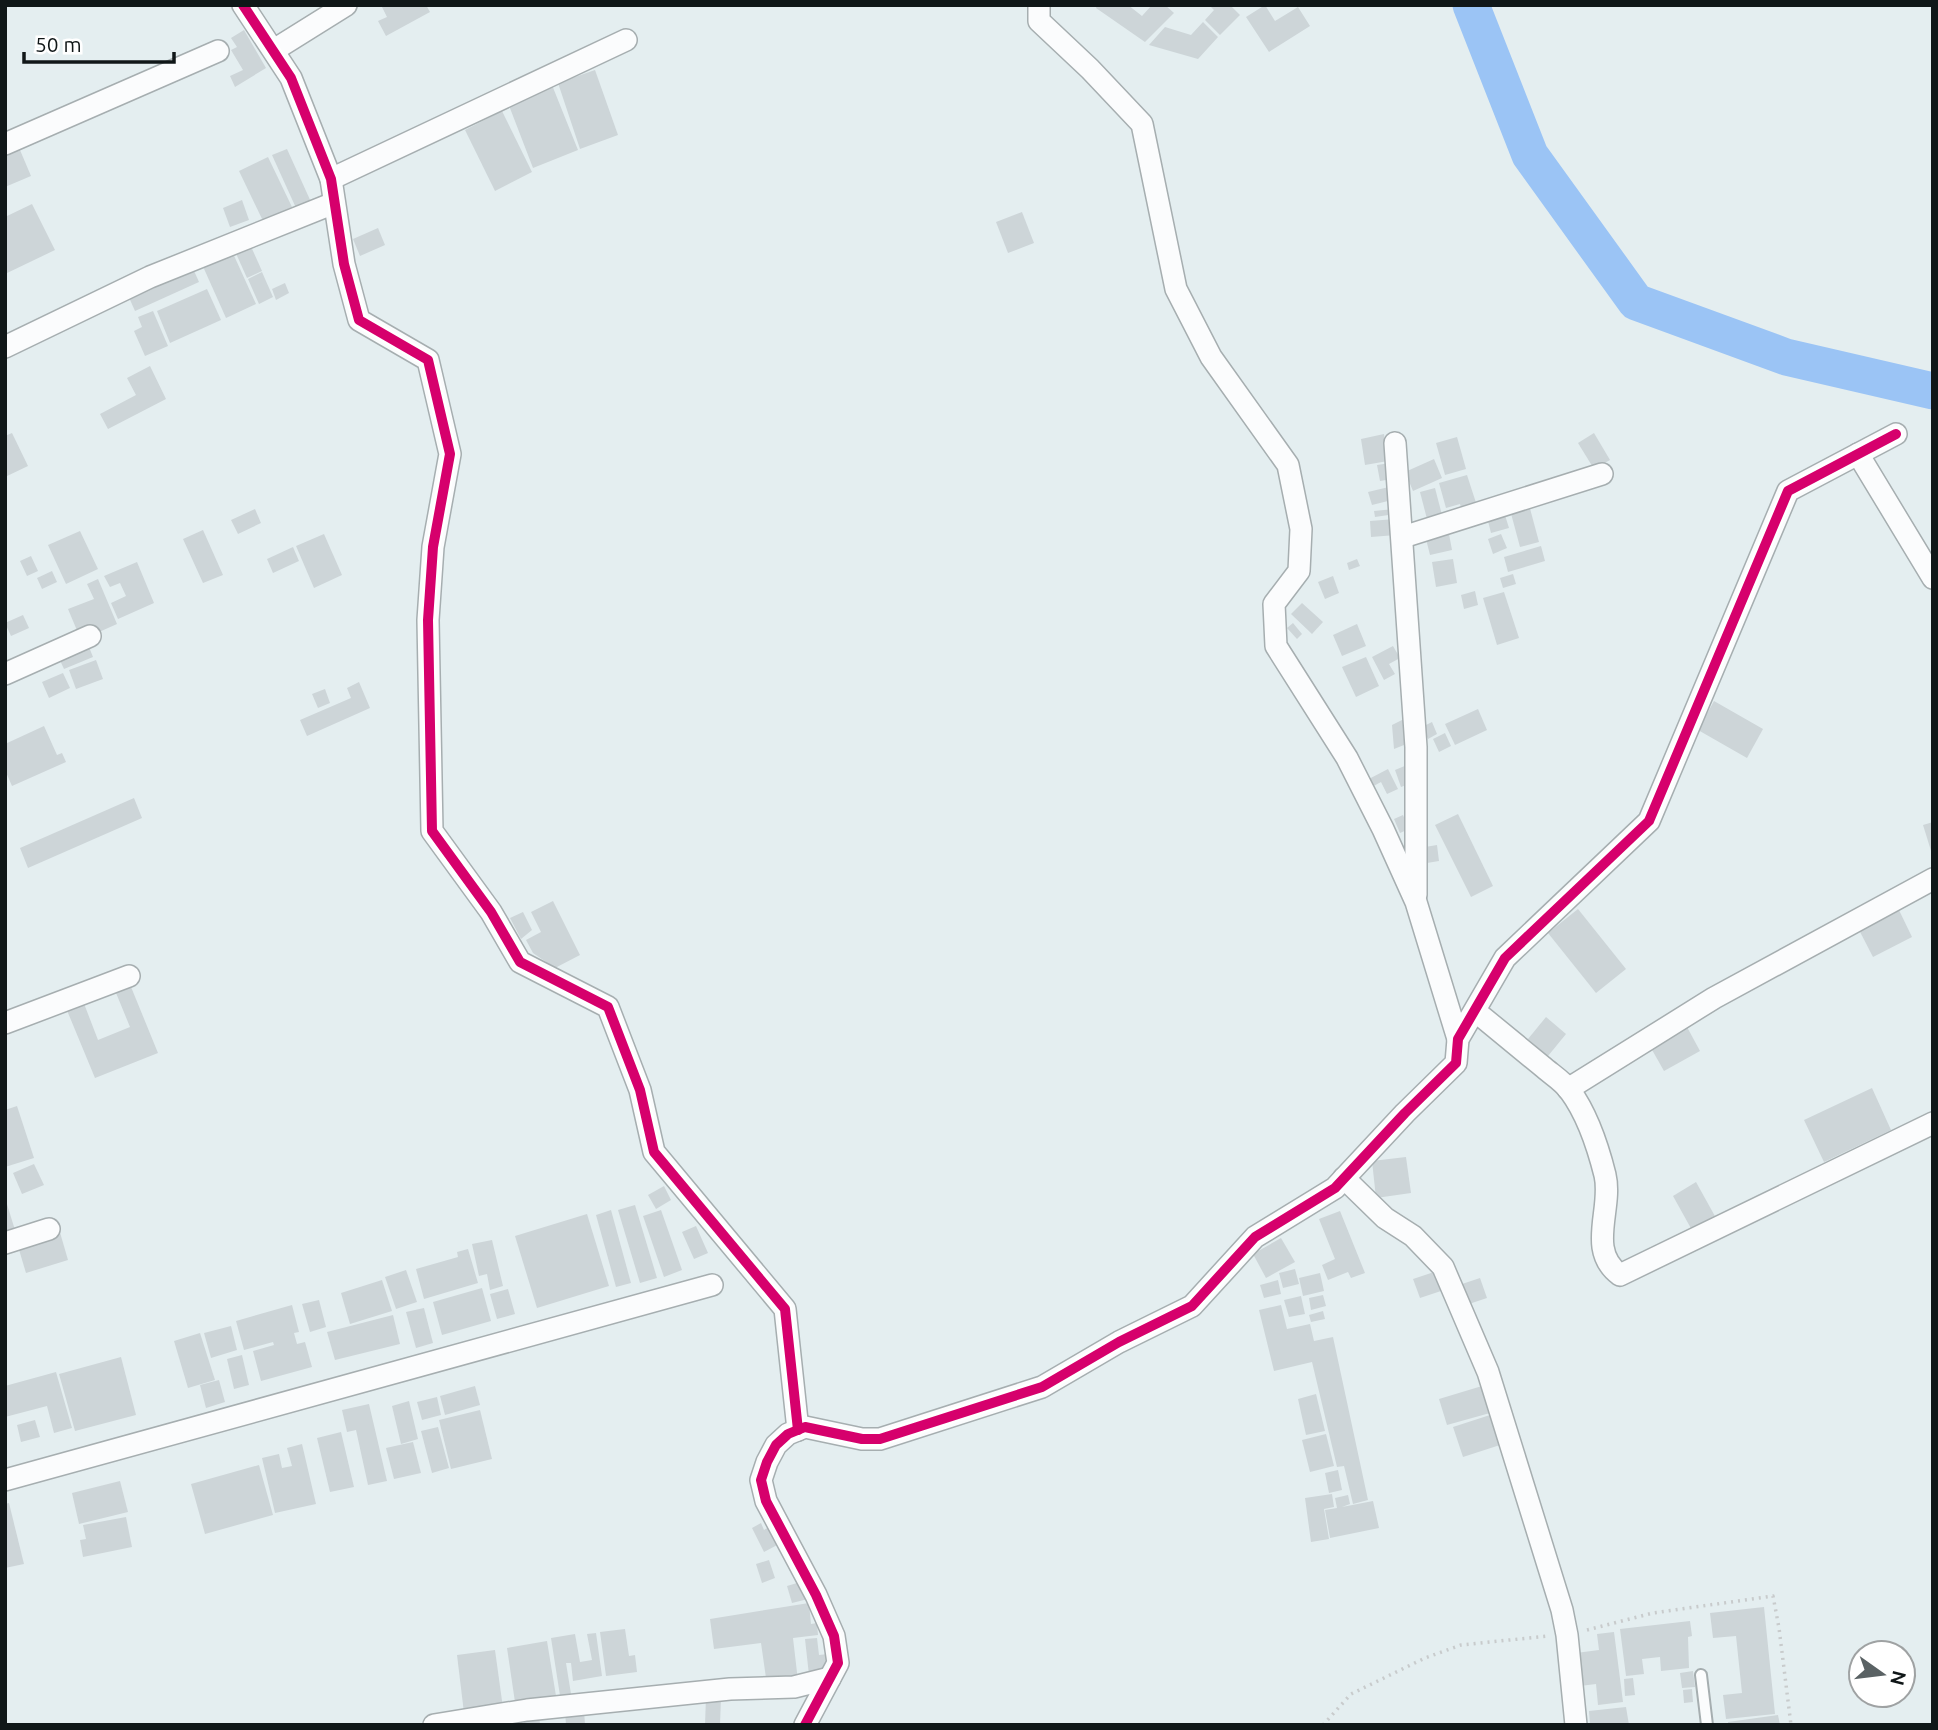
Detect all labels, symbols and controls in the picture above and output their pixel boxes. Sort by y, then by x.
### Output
scale bar [24,21,175,65]
text: 50 m [35,32,82,56]
north arrow [1847,1639,1917,1709]
text: N [1886,1669,1911,1688]

